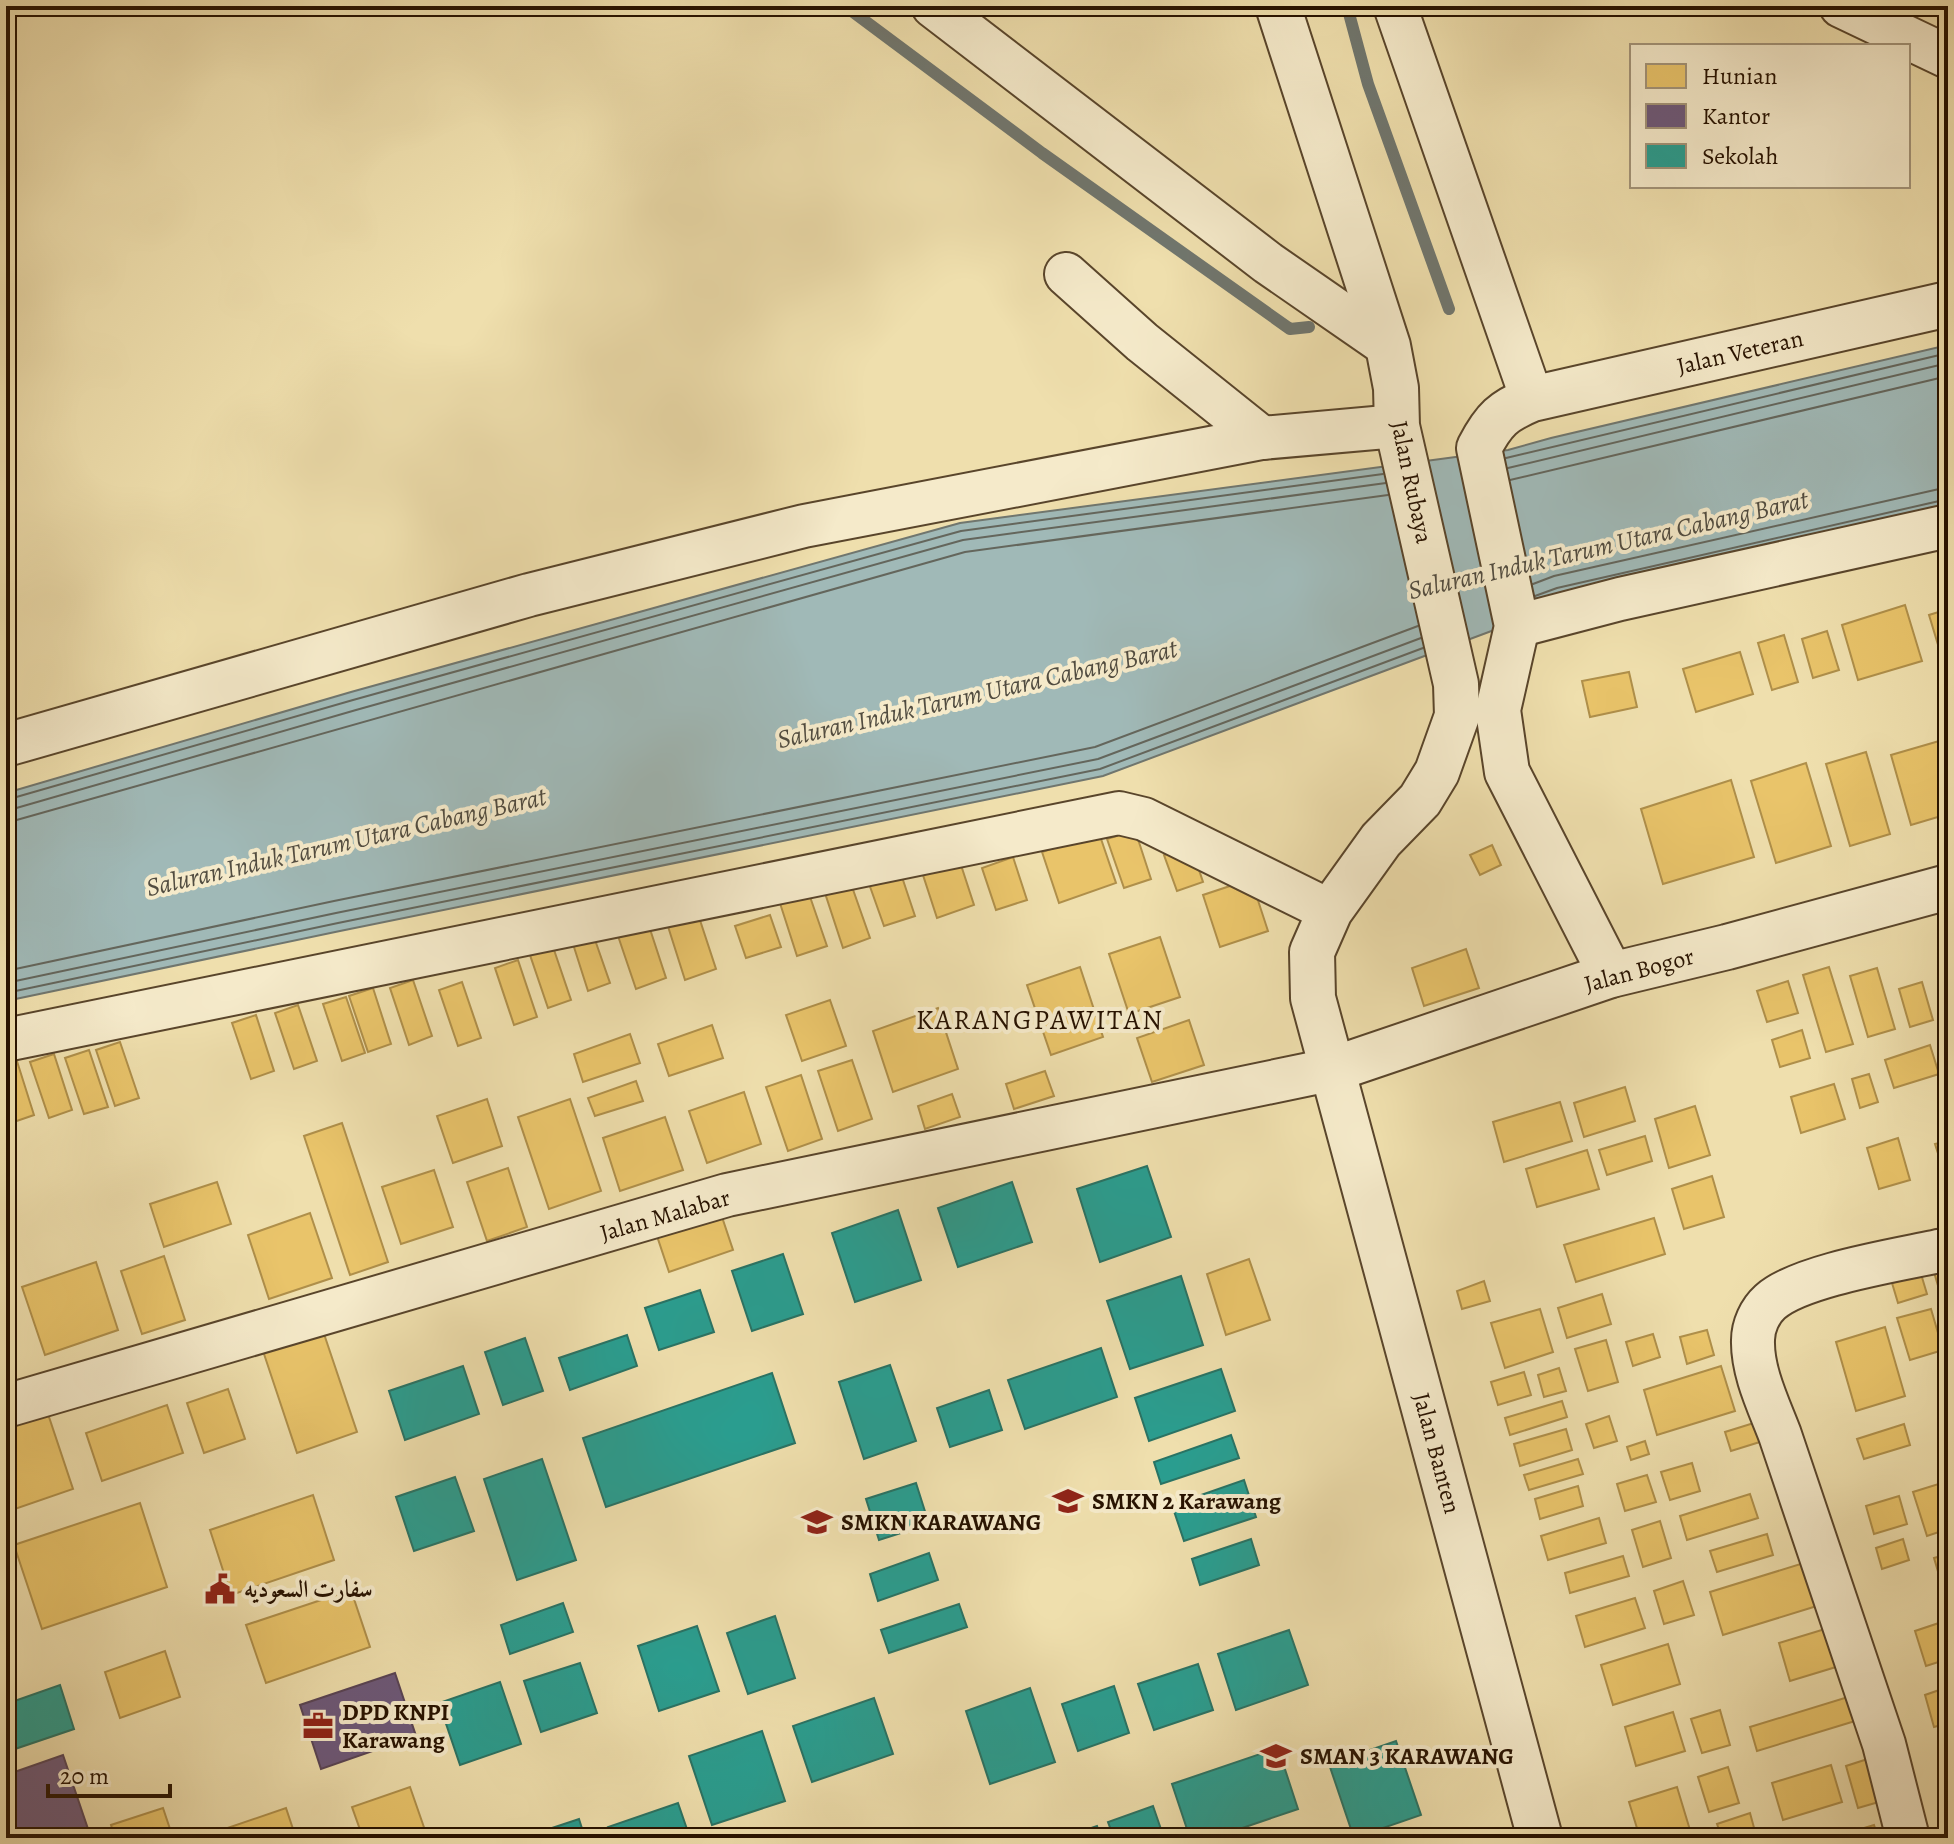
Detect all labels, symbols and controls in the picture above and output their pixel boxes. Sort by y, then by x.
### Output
legend [1630,44,1910,188]
text: Hunian [1702,60,1777,92]
text: Kantor [1702,100,1770,132]
text: Sekolah [1702,140,1778,172]
street label: Jalan Veteran [1674,322,1806,382]
street label: Jalan Rubaya [1383,418,1441,547]
water label: Saluran Induk Tarum Utara Cabang Barat [1405,482,1813,608]
water label: Saluran Induk Tarum Utara Cabang Barat [774,631,1182,757]
water label: Saluran Induk Tarum Utara Cabang Barat [143,779,551,905]
street label: Jalan Bogor [1581,940,1697,1000]
district label: KARANGPAWITAN [916,1001,1164,1039]
street label: Jalan Malabar [596,1181,734,1249]
street label: Jalan Banten [1406,1389,1468,1517]
school or university icon: SMKN 2 Karawang [1051,1484,1085,1518]
place label: SMKN 2 Karawang [1092,1485,1282,1517]
school or university icon: SMKN KARAWANG [800,1505,834,1539]
place label: SMKN KARAWANG [841,1506,1041,1538]
public building icon: سفارت السعوديه [203,1572,237,1606]
place label: سفارت السعوديه [244,1573,373,1605]
place label: DPD KNPI Karawang [342,1696,449,1756]
office icon: DPD KNPI Karawang [301,1709,335,1743]
school or university icon: SMAN 3 KARAWANG [1259,1739,1293,1773]
place label: SMAN 3 KARAWANG [1300,1740,1514,1772]
scale bar [48,1748,170,1798]
text: 20 m [60,1760,109,1792]

